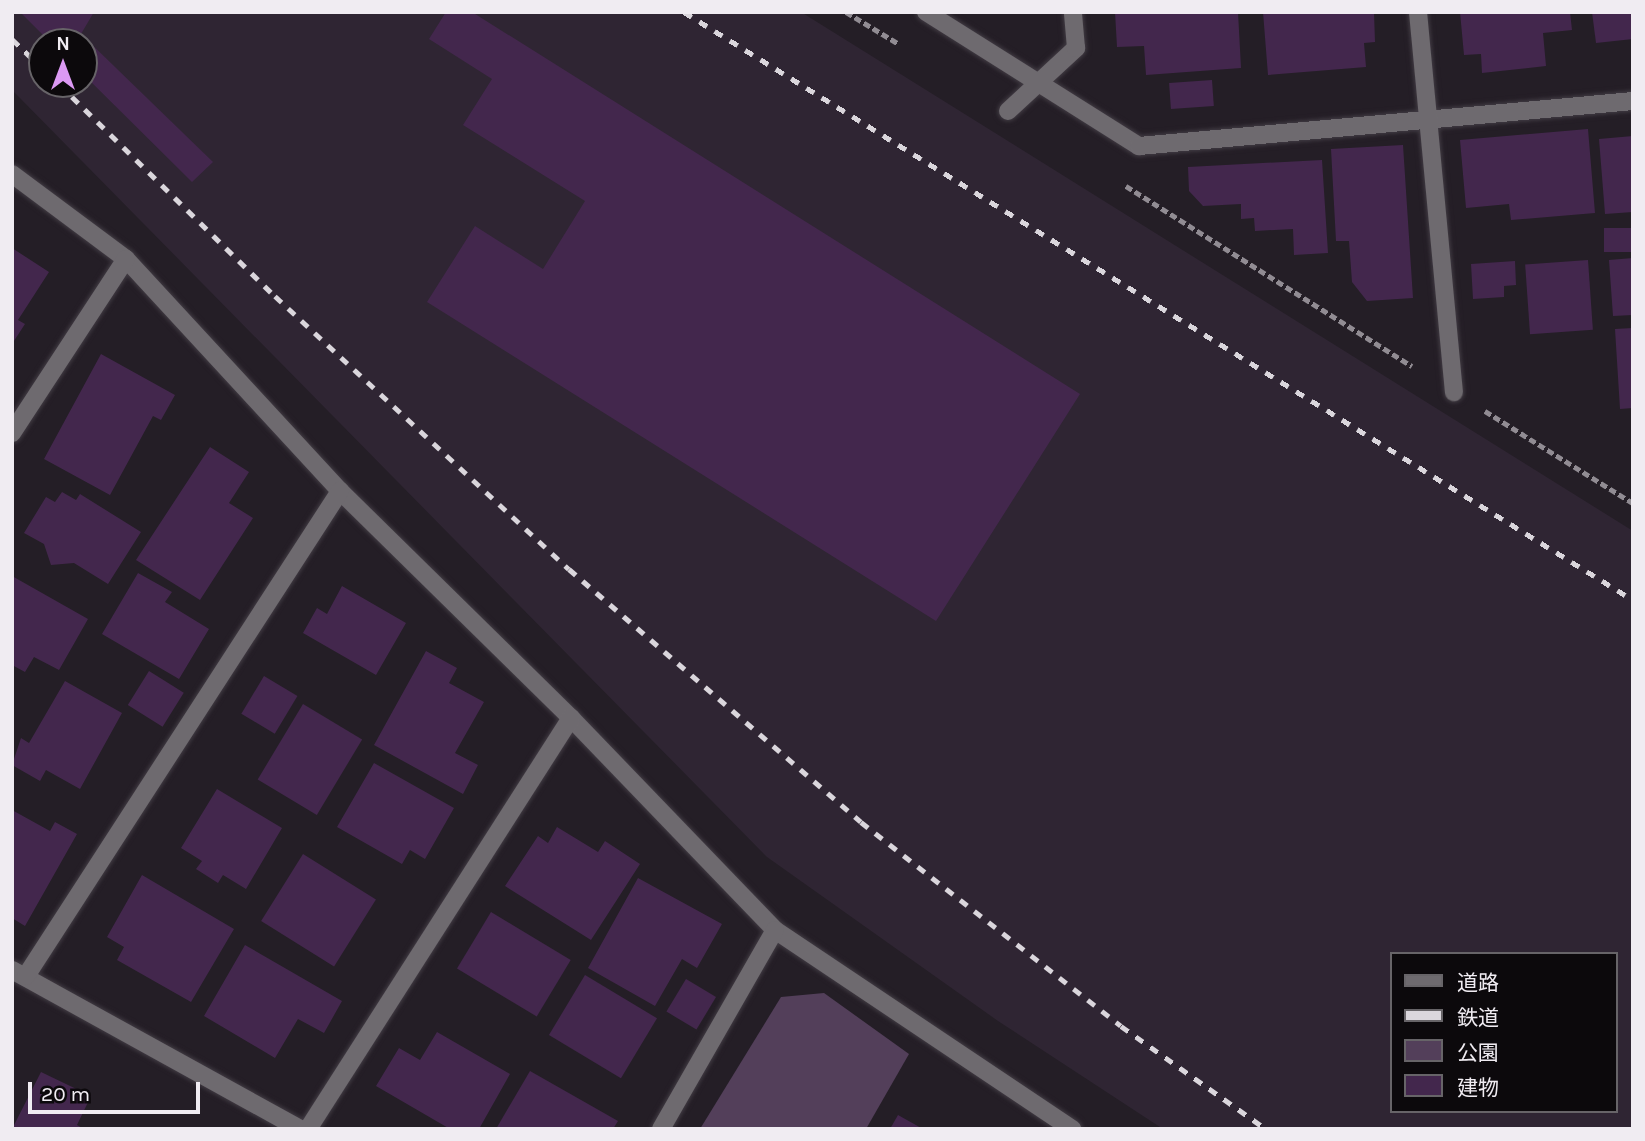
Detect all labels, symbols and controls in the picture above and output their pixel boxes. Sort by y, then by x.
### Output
north arrow [28,28,98,98]
text: N [56,33,70,55]
legend [1390,952,1617,1113]
text: 道路 [1457,971,1499,995]
text: 鉄道 [1457,1006,1499,1030]
text: 公園 [1457,1041,1499,1065]
scale bar [32,1068,203,1112]
text: 建物 [1457,1076,1499,1100]
text: 20 m [41,1082,90,1106]

